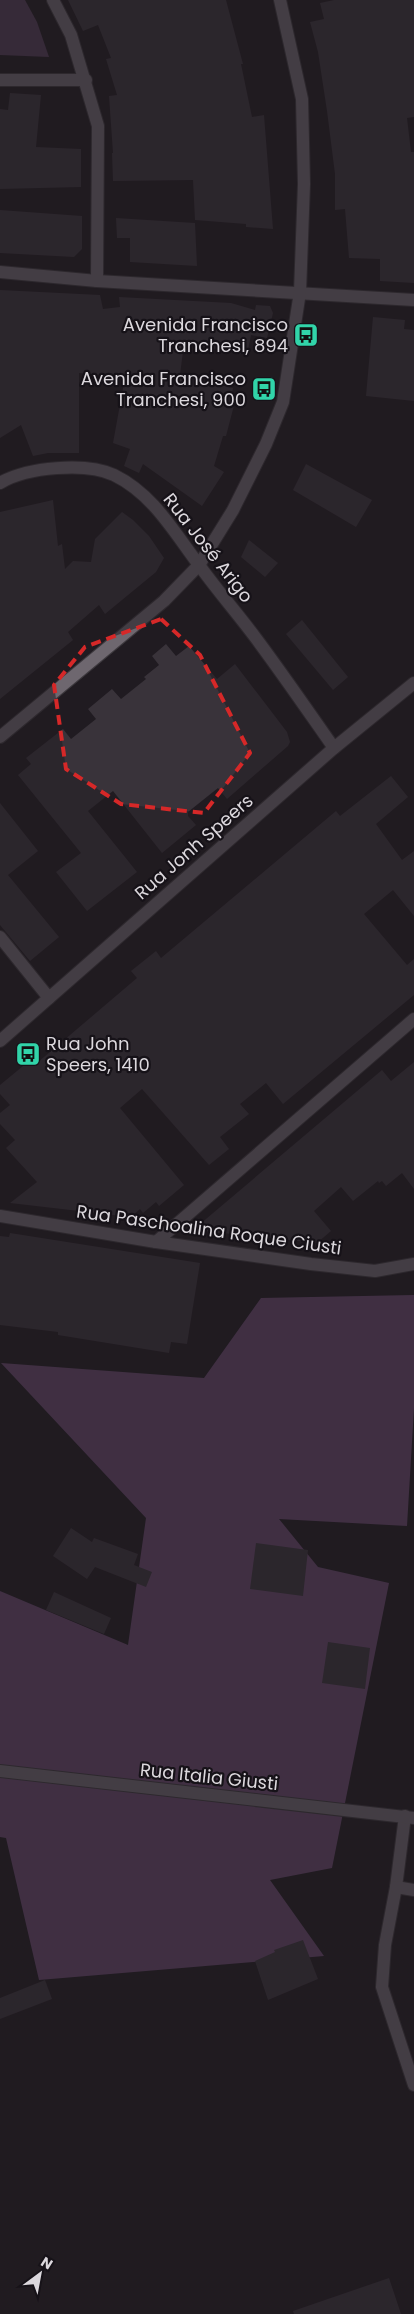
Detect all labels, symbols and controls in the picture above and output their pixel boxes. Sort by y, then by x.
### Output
place label: Avenida Francisco Tranchesi, 894 [123,312,288,358]
bus stop icon: Avenida Francisco Tranchesi, 894 [293,322,319,348]
place label: Avenida Francisco Tranchesi, 900 [81,366,246,412]
bus stop icon: Avenida Francisco Tranchesi, 900 [251,376,277,402]
street label: Rua José Arigo [158,488,259,608]
street label: Rua Jonh Speers [129,788,258,905]
place label: Rua John Speers, 1410 [46,1031,150,1077]
bus stop icon: Rua John Speers, 1410 [15,1041,41,1067]
street label: Rua Paschoalina Roque Ciusti [75,1199,343,1260]
street label: Rua Italia Giusti [139,1757,279,1796]
north arrow [15,2249,65,2299]
text: N [37,2252,57,2274]

